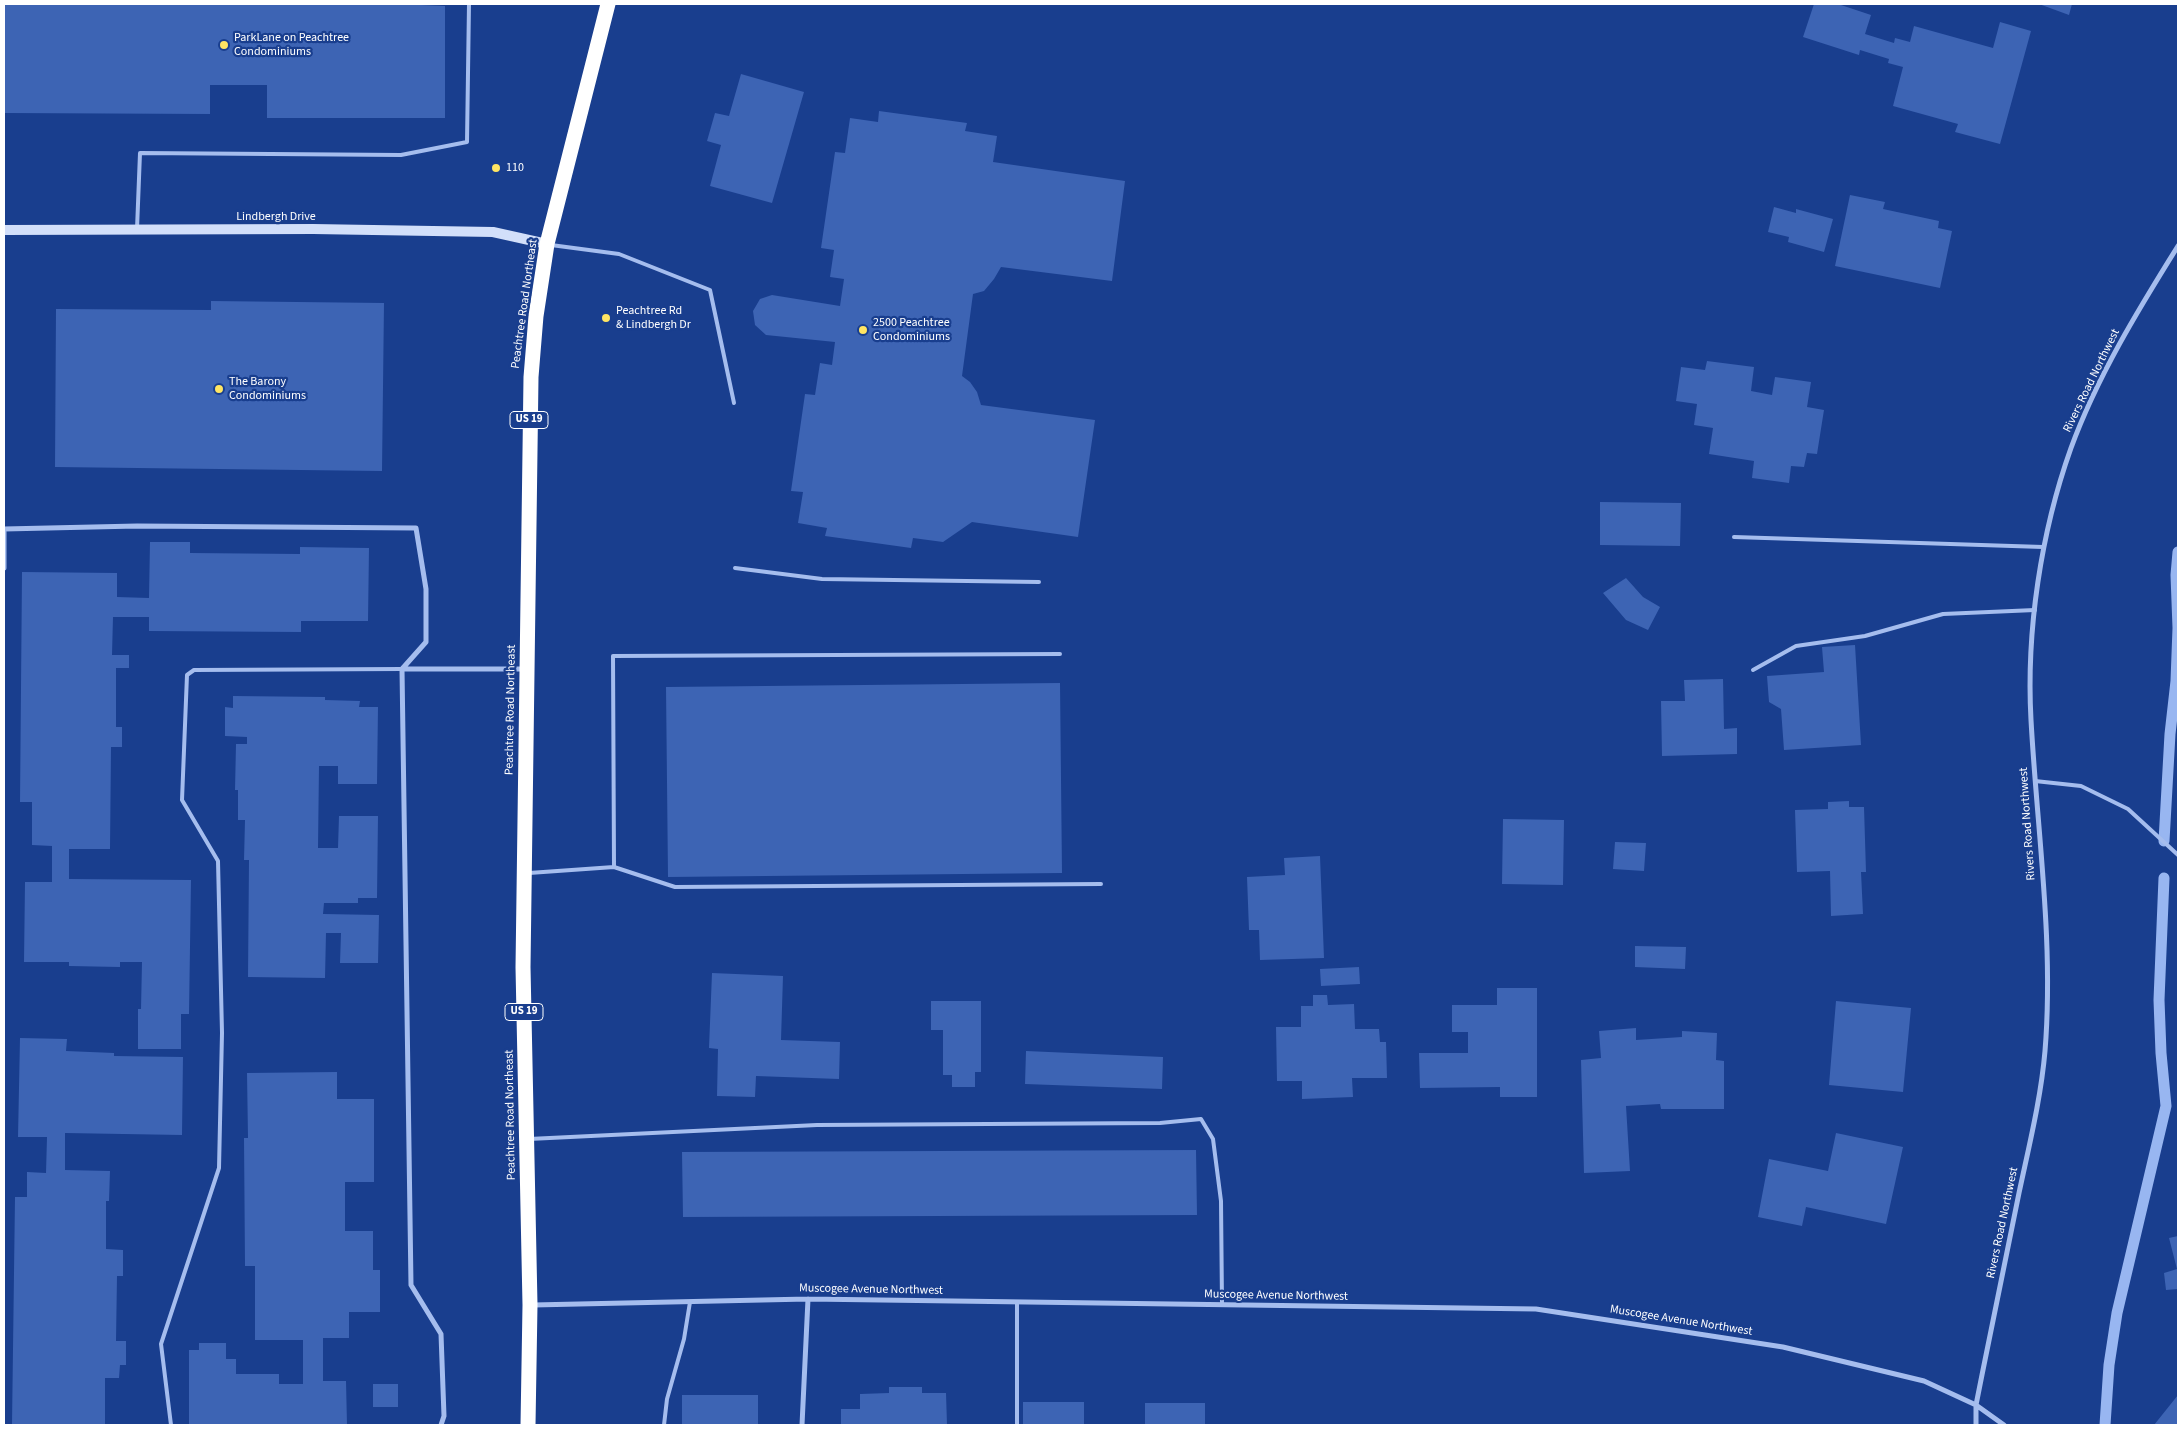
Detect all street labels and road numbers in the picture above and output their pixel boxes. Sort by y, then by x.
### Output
street label: Lindbergh Drive [236,210,316,224]
street label: Peachtree Road Northeast [509,238,541,370]
street label: Rivers Road Northwest [2061,327,2123,435]
road number: US 19 [510,412,548,428]
street label: Peachtree Road Northeast [503,645,519,775]
street label: Rivers Road Northwest [2017,767,2039,881]
road number: US 19 [505,1004,543,1020]
street label: Peachtree Road Northeast [503,1050,519,1180]
street label: Rivers Road Northwest [1984,1166,2022,1280]
street label: Muscogee Avenue Northwest [799,1282,943,1298]
street label: Muscogee Avenue Northwest [1204,1288,1348,1304]
street label: Muscogee Avenue Northwest [1609,1303,1753,1339]

